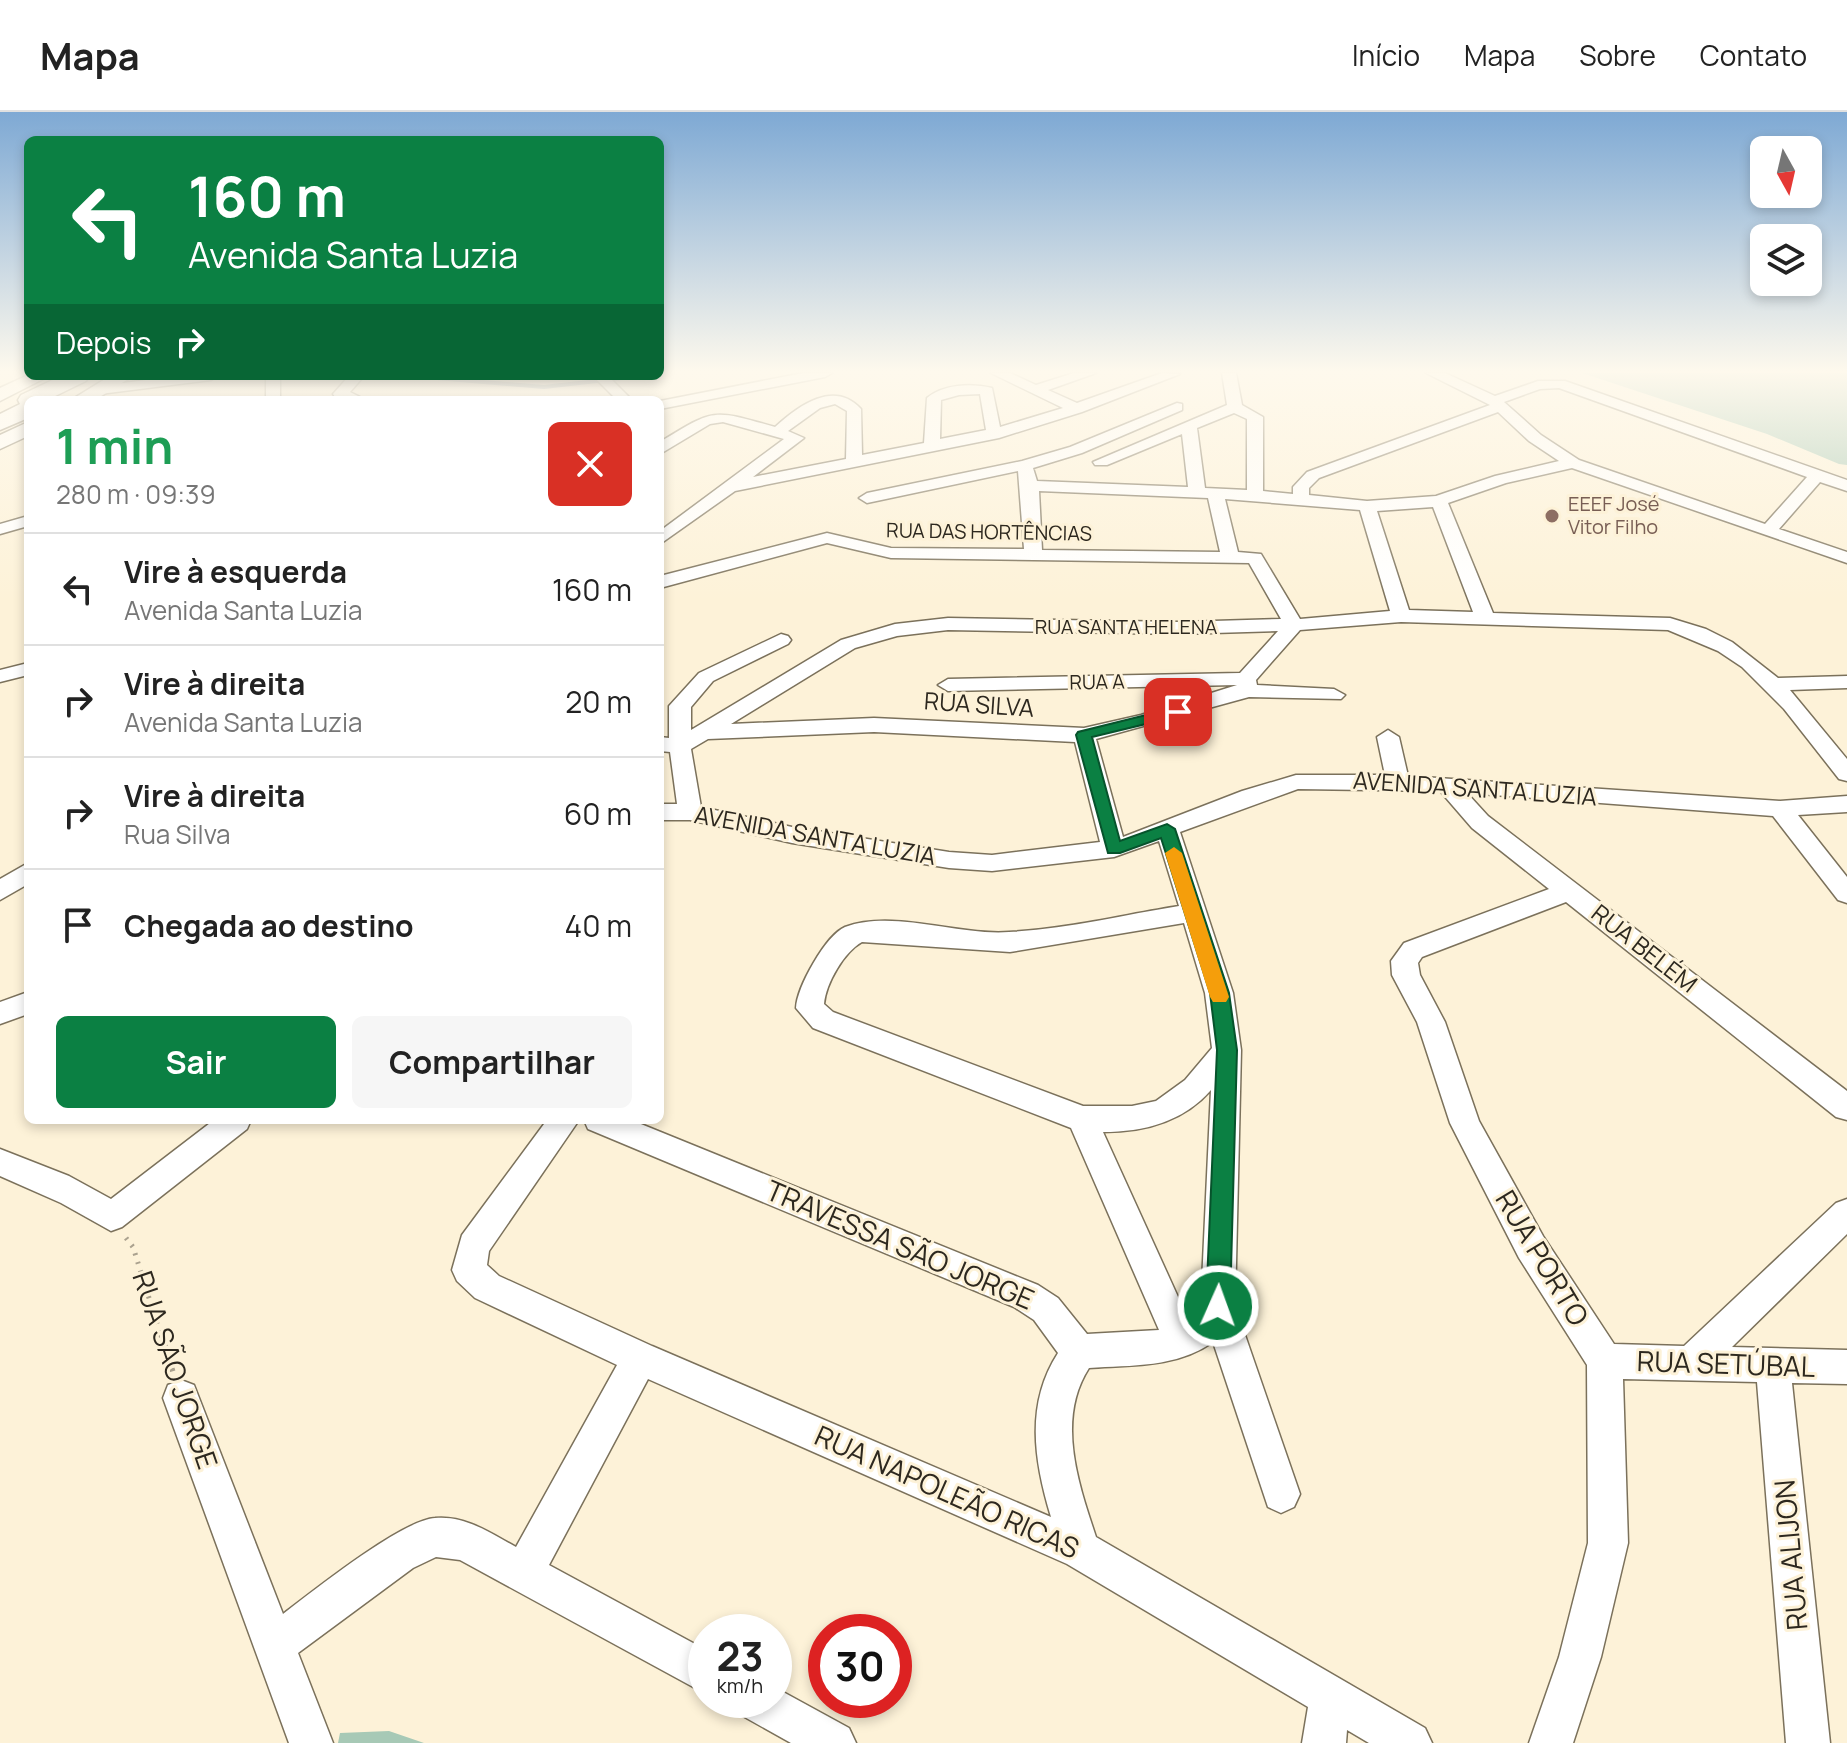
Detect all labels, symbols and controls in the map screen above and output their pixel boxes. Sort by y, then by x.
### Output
text: Mapa [40,29,140,81]
text: Início [1352,36,1420,74]
text: Mapa [1464,36,1535,74]
text: Sobre [1579,36,1656,74]
text: Contato [1700,36,1807,74]
north arrow [1750,136,1822,208]
map controls [1750,136,1822,296]
text: 160 m [188,157,346,234]
icon: left [56,168,160,272]
button: layers [1750,224,1822,296]
text: Avenida Santa Luzia [188,230,518,279]
icon: right [168,320,212,364]
text: Depois [56,322,152,363]
text: 1 min [56,413,173,478]
button: close [548,422,632,506]
text: 280 m · 09:39 [56,476,216,512]
place label: EEEF José Vitor Filho [1568,490,1659,540]
marker: EEEF José Vitor Filho [1543,507,1561,525]
street label: RUA DAS HORTÊNCIAS [886,516,1092,547]
text: Vire à esquerda [124,551,347,592]
icon: left [56,567,100,611]
text: 160 m [552,569,632,610]
text: Avenida Santa Luzia [124,592,362,628]
street label: RUA SANTA HELENA [1035,613,1218,640]
text: Vire à direita [124,663,305,704]
street label: RUA A [1069,668,1125,695]
pin [1144,678,1212,746]
icon: right [56,679,100,723]
text: 20 m [565,681,632,722]
street label: RUA SILVA [923,683,1035,724]
icon: arrive [1156,690,1200,734]
text: Avenida Santa Luzia [124,704,362,740]
street label: AVENIDA SANTA LUZIA [1352,763,1598,812]
text: Vire à direita [124,775,305,816]
icon: right [56,791,100,835]
text: 60 m [564,793,632,834]
street label: AVENIDA SANTA LUZIA [692,797,938,872]
text: Rua Silva [124,816,231,852]
street label: RUA BELÉM [1585,896,1705,1000]
icon: arrive [56,903,100,947]
text: Chegada ao destino [124,905,414,946]
text: 40 m [565,905,632,946]
button: Sair [56,1016,336,1108]
button: Compartilhar [352,1016,632,1108]
street label: TRAVESSA SÃO JORGE [761,1170,1040,1318]
street label: RUA PORTO [1488,1183,1598,1332]
position arrow [1176,1264,1260,1348]
street label: RUA SÃO JORGE [124,1266,228,1474]
street label: RUA SETÚBAL [1636,1341,1816,1385]
street label: RUA NAPOLEÃO RICAS [809,1416,1085,1566]
street label: RUA ALIJON [1765,1478,1816,1632]
speed limit sign: 30 [808,1614,912,1718]
text: 23 [716,1628,764,1683]
text: km/h [717,1672,763,1699]

